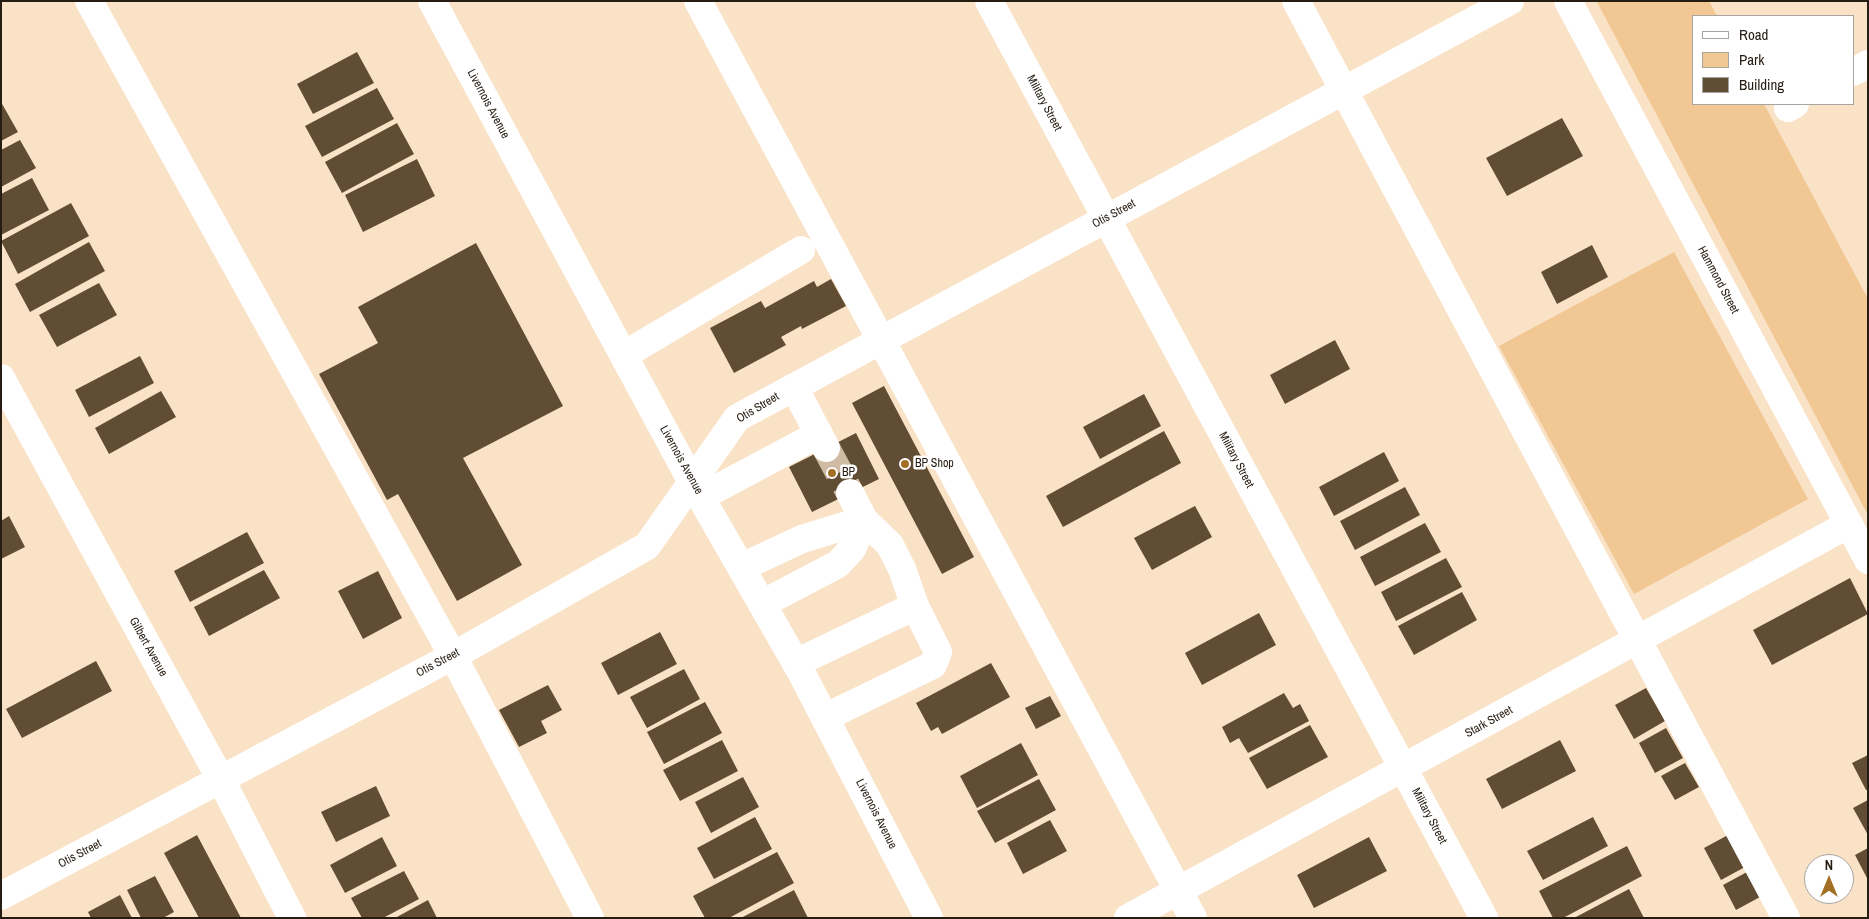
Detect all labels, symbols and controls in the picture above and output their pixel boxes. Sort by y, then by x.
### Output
legend [1692,15,1854,105]
text: Road [1739,24,1768,45]
text: Park [1739,49,1764,70]
street label: Livernois Avenue [464,67,512,141]
street label: Military Street [1023,73,1065,133]
text: Building [1739,74,1784,95]
street label: Otis Street [1090,197,1138,231]
street label: Hammond Street [1694,244,1742,316]
street label: Otis Street [734,390,782,426]
street label: Livernois Avenue [656,423,706,497]
street label: Military Street [1215,430,1257,490]
place label: BP Shop [915,457,954,471]
marker: BP Shop [899,458,911,470]
place label: BP [842,466,855,480]
marker: BP [826,467,838,479]
street label: Gilbert Avenue [126,615,170,679]
street label: Otis Street [414,646,462,680]
street label: Stark Street [1463,703,1515,741]
street label: Livernois Avenue [852,777,900,851]
street label: Military Street [1408,786,1450,846]
street label: Otis Street [56,837,104,871]
north arrow [1804,854,1854,904]
text: N [1825,856,1833,874]

